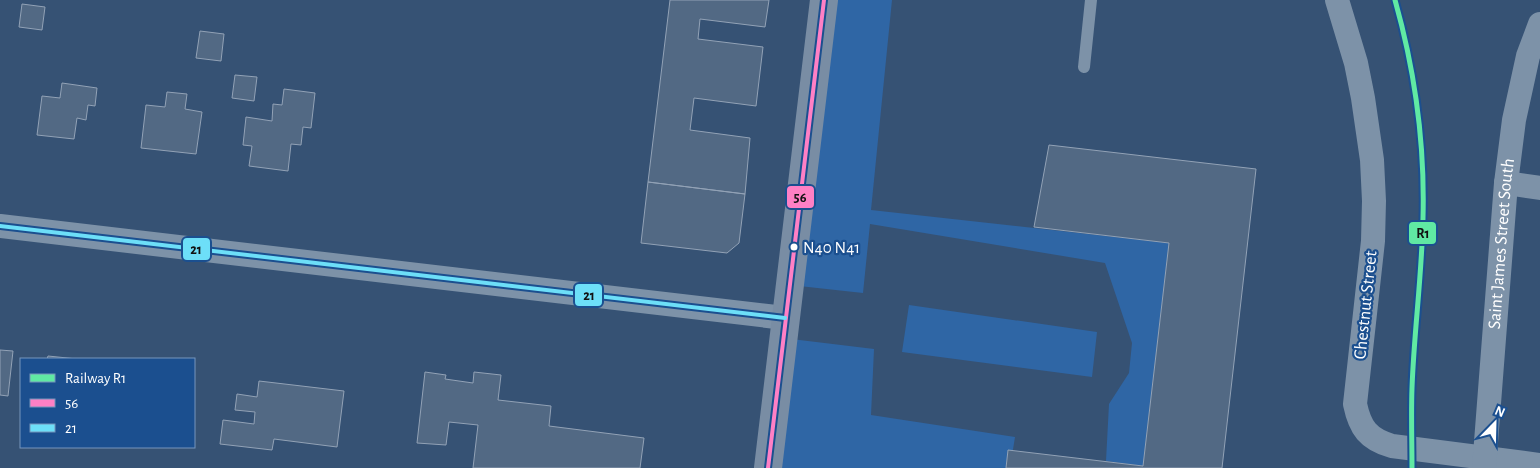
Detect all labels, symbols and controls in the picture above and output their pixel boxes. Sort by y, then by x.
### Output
street label: Saint James Street South [1486,157,1518,330]
line badge: 56 [786,185,815,209]
text: 56 [794,191,807,205]
line badge: R1 [1408,221,1437,245]
text: R1 [1416,227,1430,241]
line badge: 21 [182,237,211,261]
place label: N40 N41 [803,239,860,256]
marker: N40 N41 [789,242,799,252]
text: 21 [190,243,202,257]
street label: Chestnut Street [1351,250,1381,360]
line badge: 21 [574,283,603,307]
text: 21 [583,289,595,303]
legend [20,358,195,448]
text: Railway R1 [65,371,126,386]
text: 56 [65,396,78,411]
north arrow [1470,398,1520,448]
text: N [1492,404,1507,420]
text: 21 [65,421,77,436]

